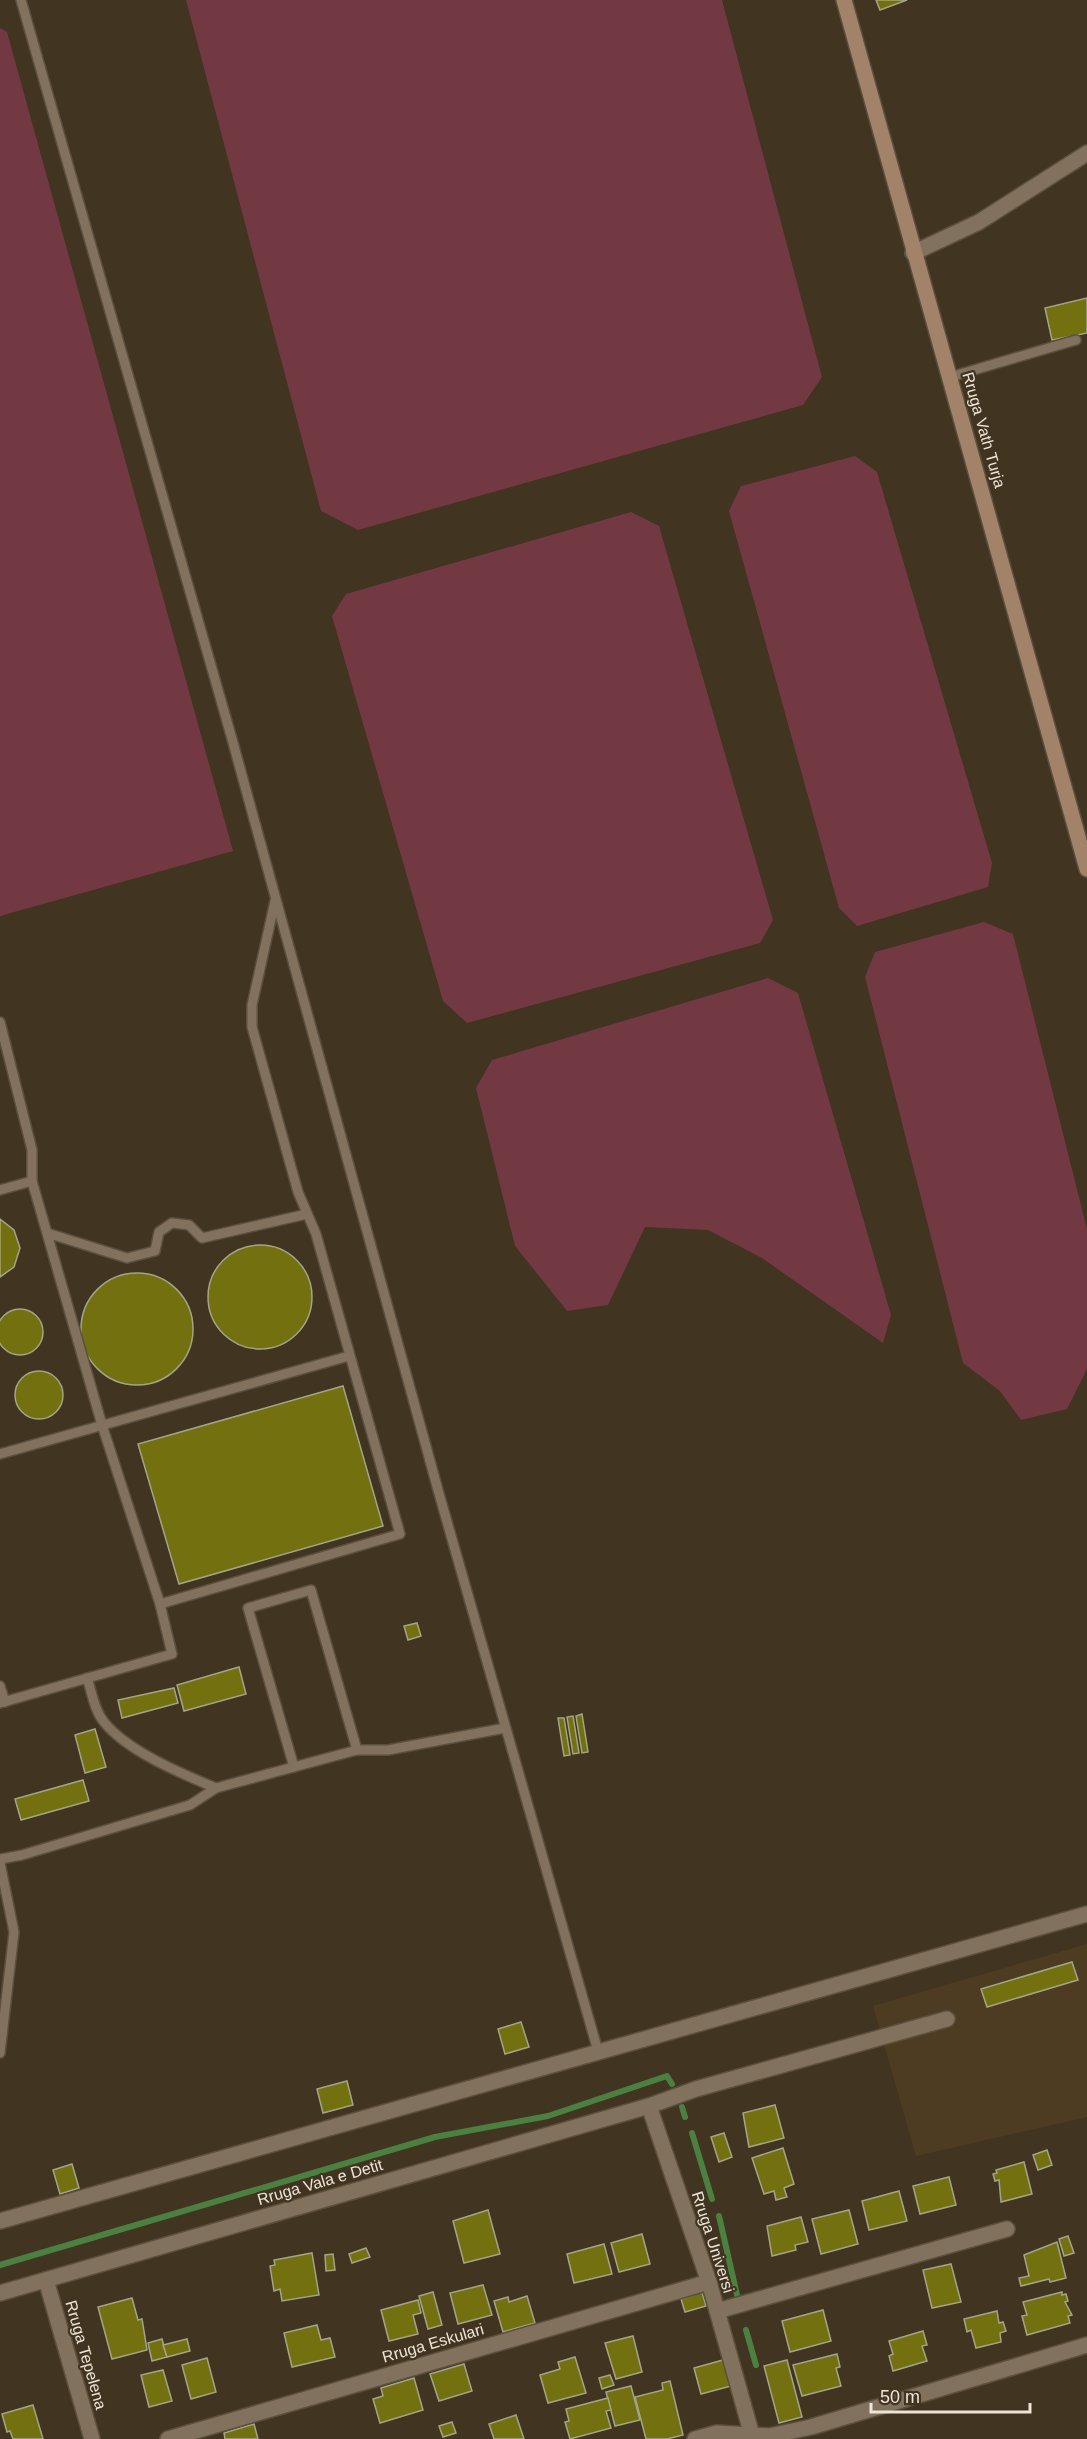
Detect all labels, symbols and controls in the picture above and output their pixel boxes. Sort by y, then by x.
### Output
street label: Rruga Vath Turja [959,370,1009,490]
street label: Rruga Vala e Detit [255,2156,385,2208]
street label: Rruga Universi [689,2189,737,2295]
street label: Rruga Tepelena [62,2298,110,2412]
street label: Rruga Eskulari [380,2320,486,2366]
scale bar [871,2376,1030,2414]
text: 50 m [880,2387,920,2407]

